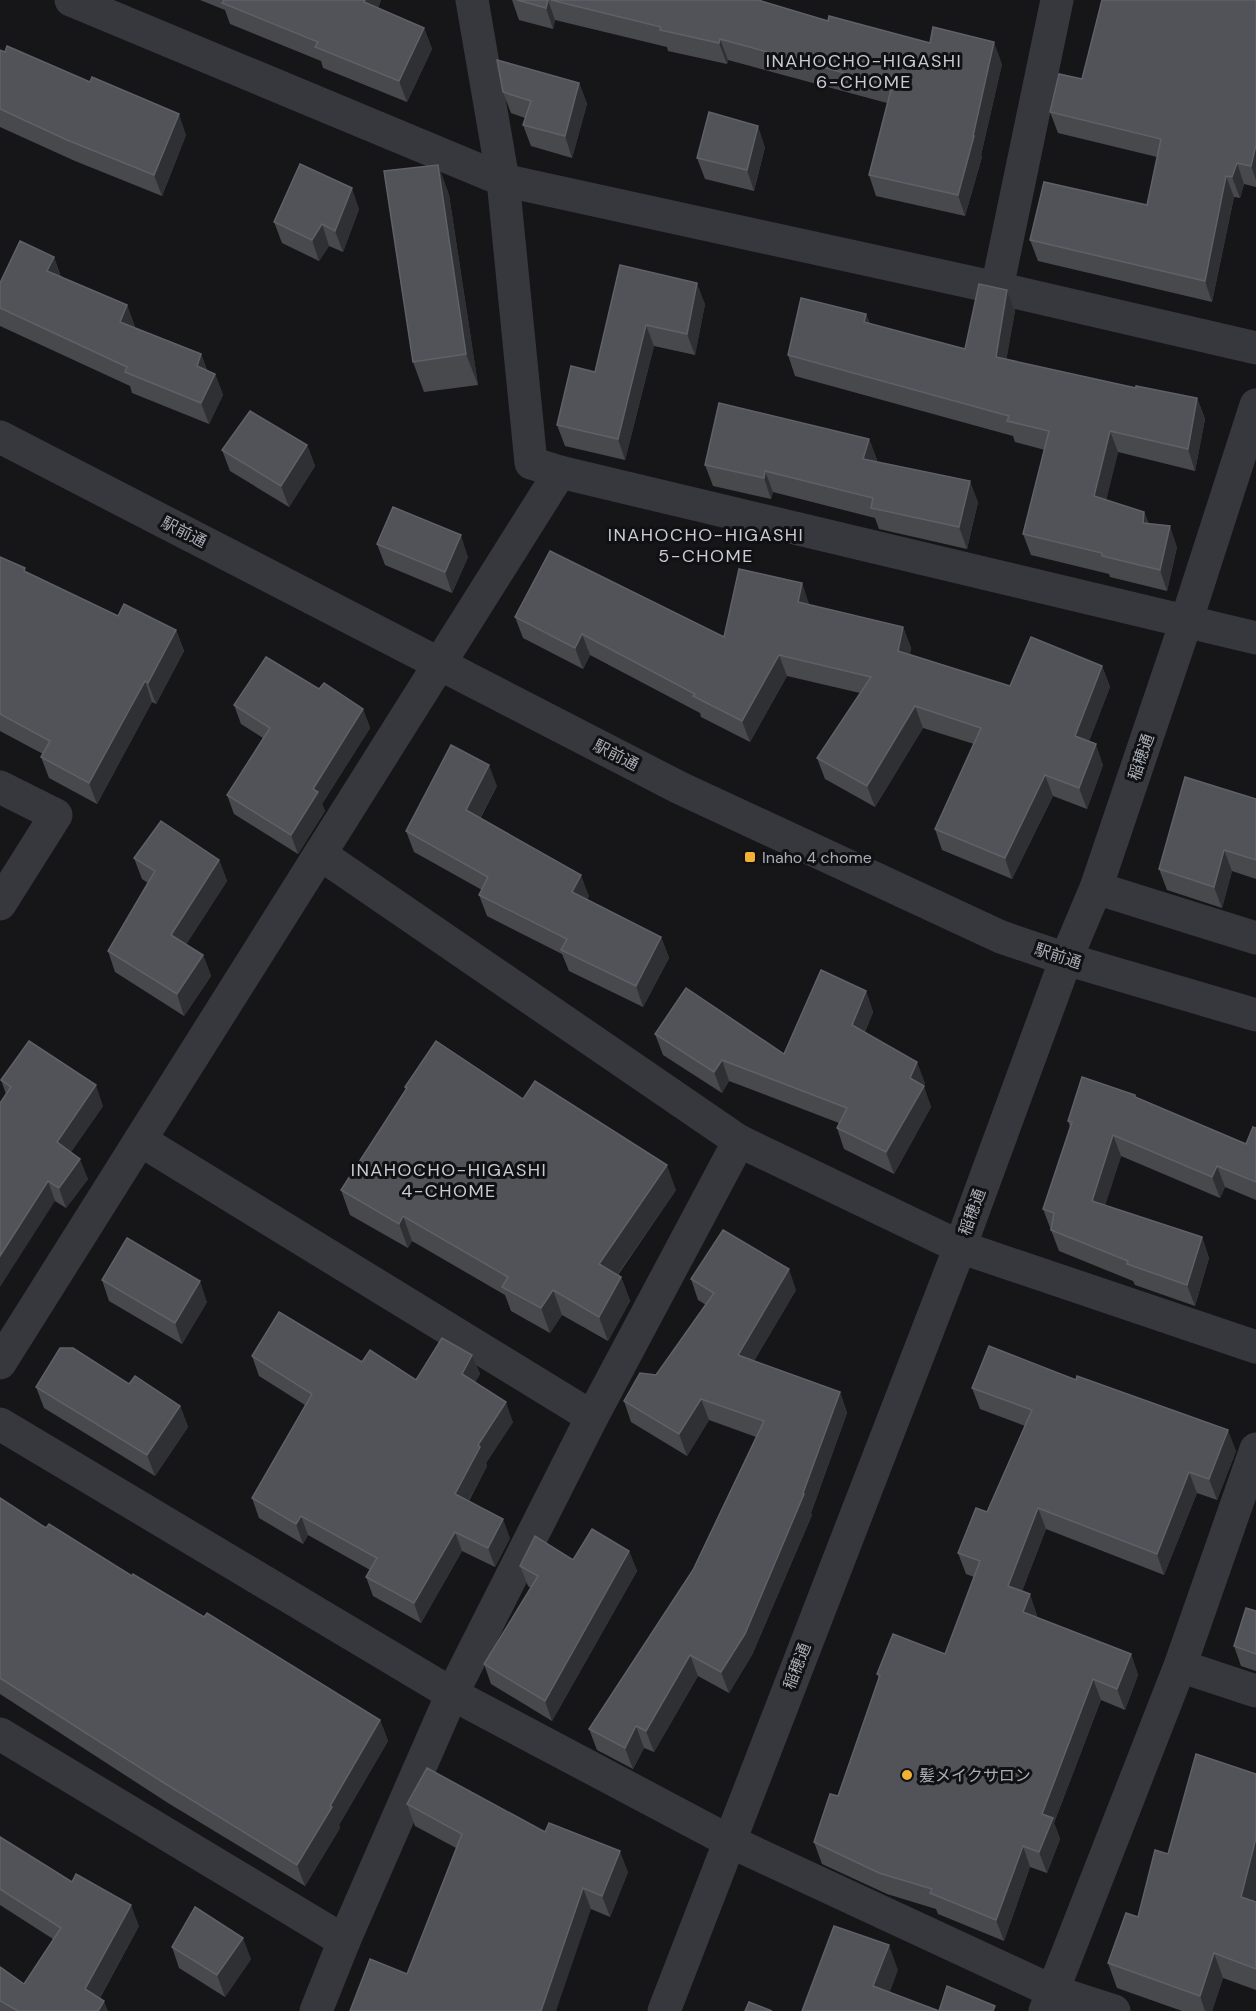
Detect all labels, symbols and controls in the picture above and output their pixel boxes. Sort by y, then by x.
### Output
district label: INAHOCHO-HIGASHI 6-CHOME [766,49,962,94]
street label: 駅前通 [158,512,210,552]
district label: INAHOCHO-HIGASHI 5-CHOME [608,523,804,568]
street label: 稲穂通 [1123,731,1159,783]
street label: 駅前通 [590,735,642,775]
place label: Inaho 4 chome [762,847,872,868]
marker: Inaho 4 chome [743,850,757,864]
street label: 駅前通 [1032,939,1084,973]
district label: INAHOCHO-HIGASHI 4-CHOME [351,1158,547,1203]
street label: 稲穂通 [954,1186,990,1238]
street label: 稲穂通 [779,1640,815,1692]
place label: 髪メイクサロン [919,1765,1031,1786]
marker: 髪メイクサロン [900,1768,914,1782]

